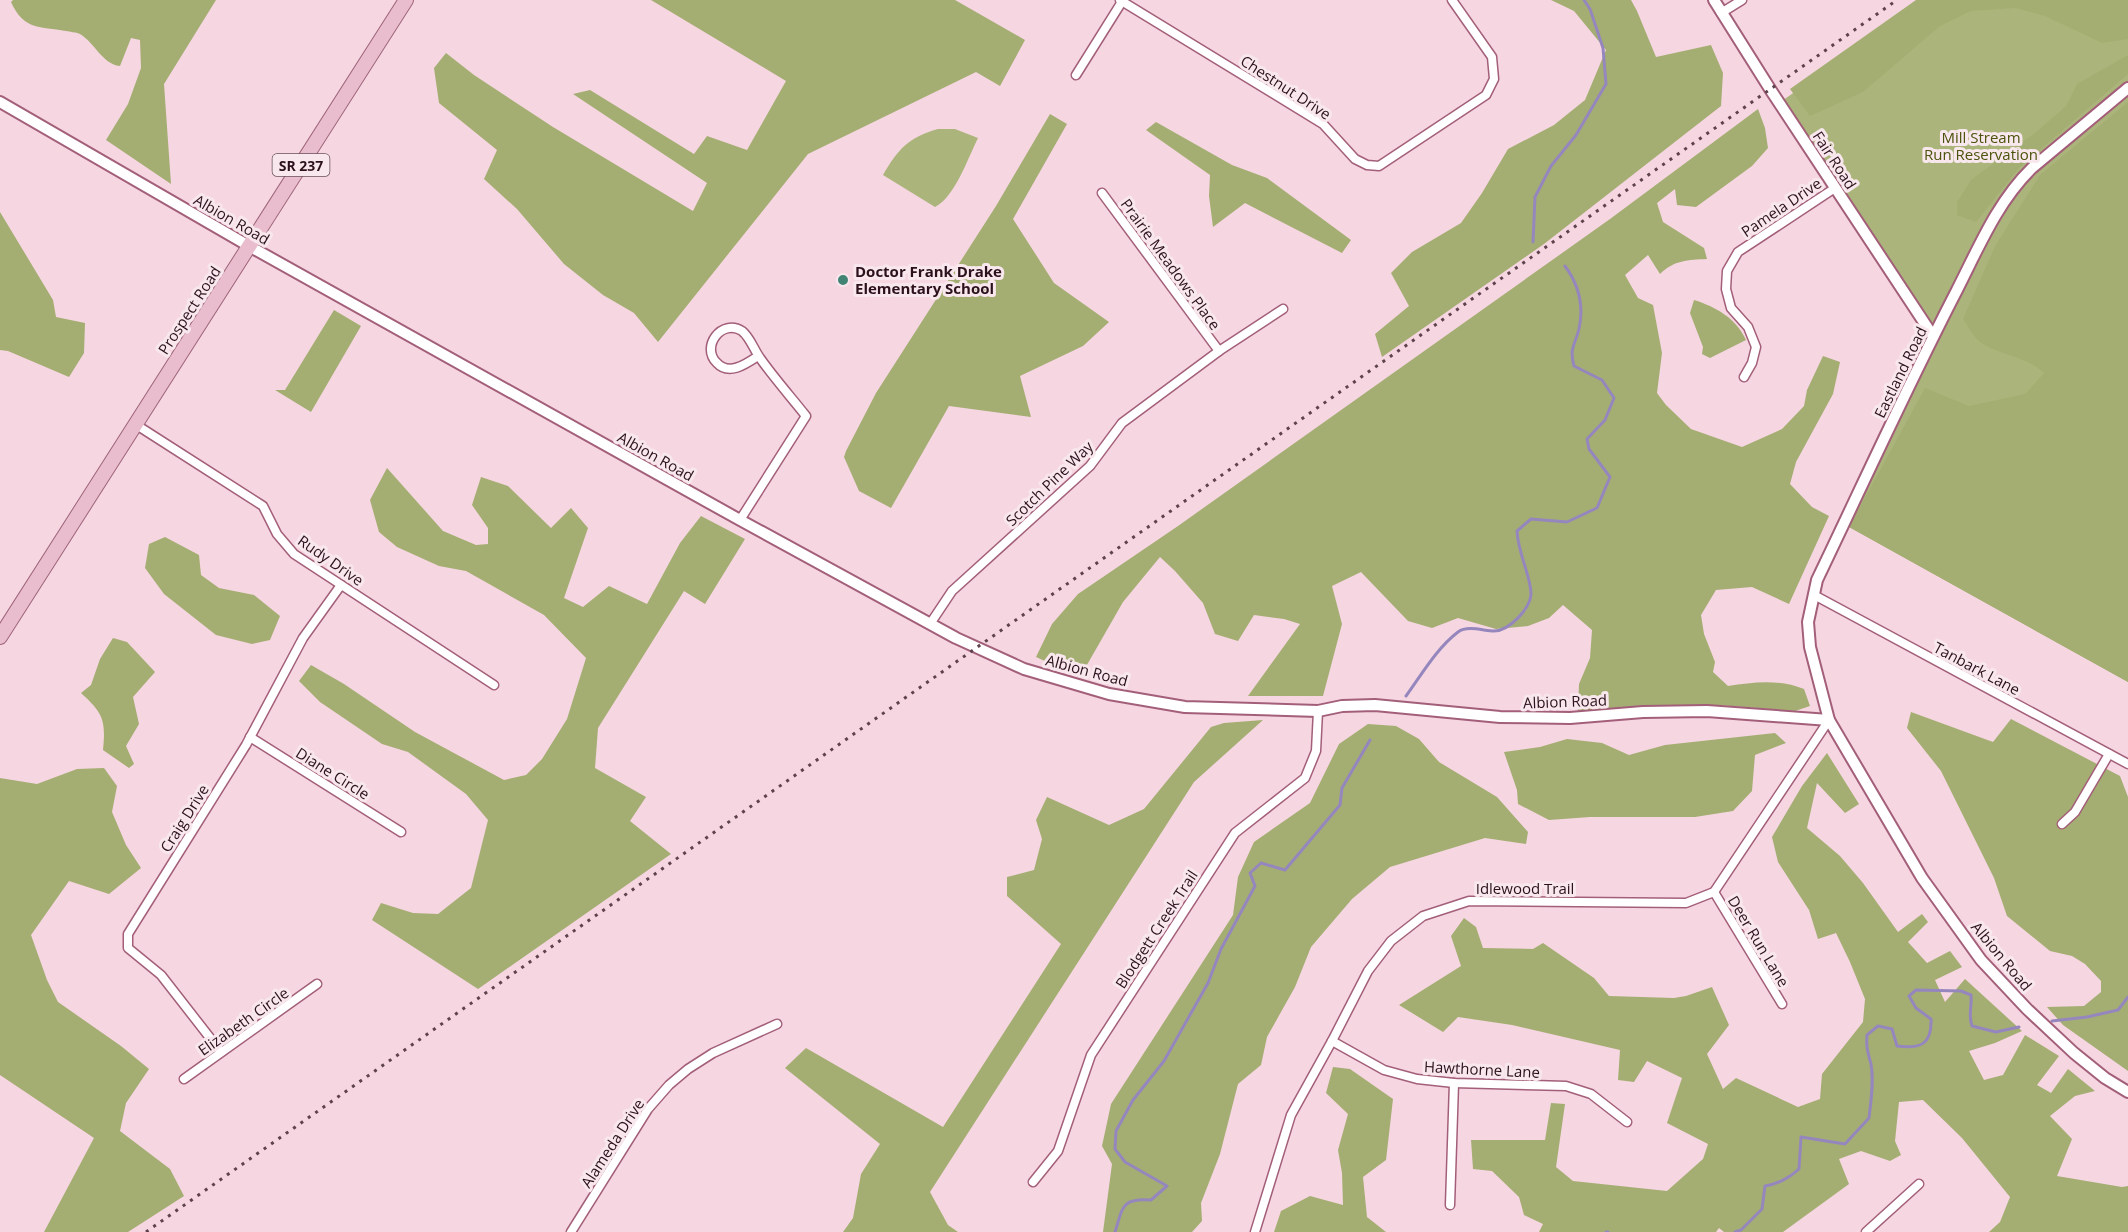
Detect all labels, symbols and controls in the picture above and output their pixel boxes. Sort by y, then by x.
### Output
street label: Chestnut Drive [1237,50,1335,124]
street label: Fair Road [1809,127,1861,193]
park label: Mill Stream Run Reservation [1924,127,2038,164]
road number: SR 237 [272,154,330,176]
street label: Pamela Drive [1737,173,1825,241]
street label: Albion Road [191,189,273,249]
street label: Prairie Meadows Place [1117,194,1225,334]
place label: Doctor Frank Drake Elementary School [855,261,1002,298]
street label: Prospect Road [153,262,225,358]
marker: Doctor Frank Drake Elementary School [836,273,850,287]
street label: Eastland Road [1869,323,1931,421]
street label: Albion Road [614,427,698,485]
street label: Scotch Pine Way [1001,436,1097,530]
street label: Rudy Drive [294,530,368,590]
street label: Tanbark Lane [1930,637,2024,699]
street label: Albion Road [1044,649,1130,691]
street label: Albion Road [1523,690,1607,712]
street label: Diane Circle [292,742,374,804]
street label: Craig Drive [155,780,213,856]
street label: Blodgett Creek Trail [1110,866,1202,992]
street label: Idlewood Trail [1476,878,1574,898]
street label: Deer Run Lane [1724,892,1794,990]
street label: Albion Road [1967,917,2037,995]
street label: Elizabeth Circle [194,982,292,1060]
street label: Hawthorne Lane [1424,1056,1540,1082]
street label: Alameda Drive [576,1095,648,1191]

